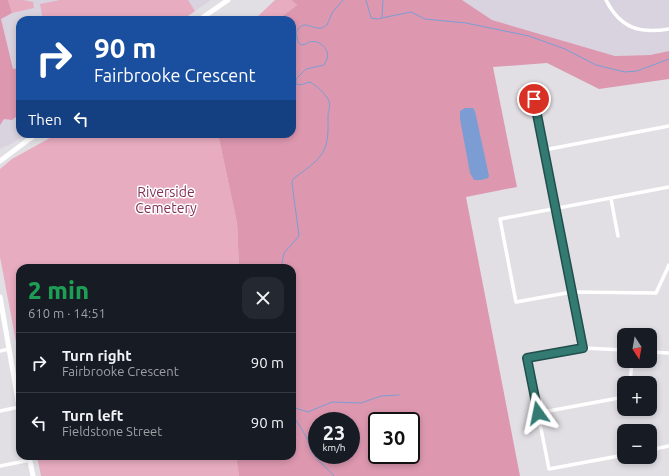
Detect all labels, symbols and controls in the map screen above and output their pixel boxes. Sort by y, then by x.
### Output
icon: right [28,32,80,84]
text: 90 m [94,32,156,63]
text: Fairbrooke Crescent [94,65,256,85]
pin [517,82,551,116]
icon: arrive [523,88,545,110]
icon: left [70,108,92,130]
text: Then [28,111,62,128]
park label: Riverside Cemetery [135,184,197,216]
text: 2 min [28,277,89,304]
button: close [242,277,284,319]
text: 610 m · 14:51 [28,306,106,320]
north arrow [617,328,657,368]
map controls [617,328,657,464]
text: Turn right [62,347,132,364]
icon: right [28,352,50,374]
text: 90 m [251,354,284,371]
text: Fairbrooke Crescent [62,364,179,378]
button: + [617,376,657,416]
position arrow [517,392,559,434]
text: Turn left [62,407,123,424]
icon: left [28,412,50,434]
speed limit sign: 30 [368,412,420,464]
text: 90 m [251,414,284,431]
text: 23 [323,421,345,444]
text: Fieldstone Street [62,424,162,438]
button: − [617,424,657,464]
text: km/h [322,442,346,453]

